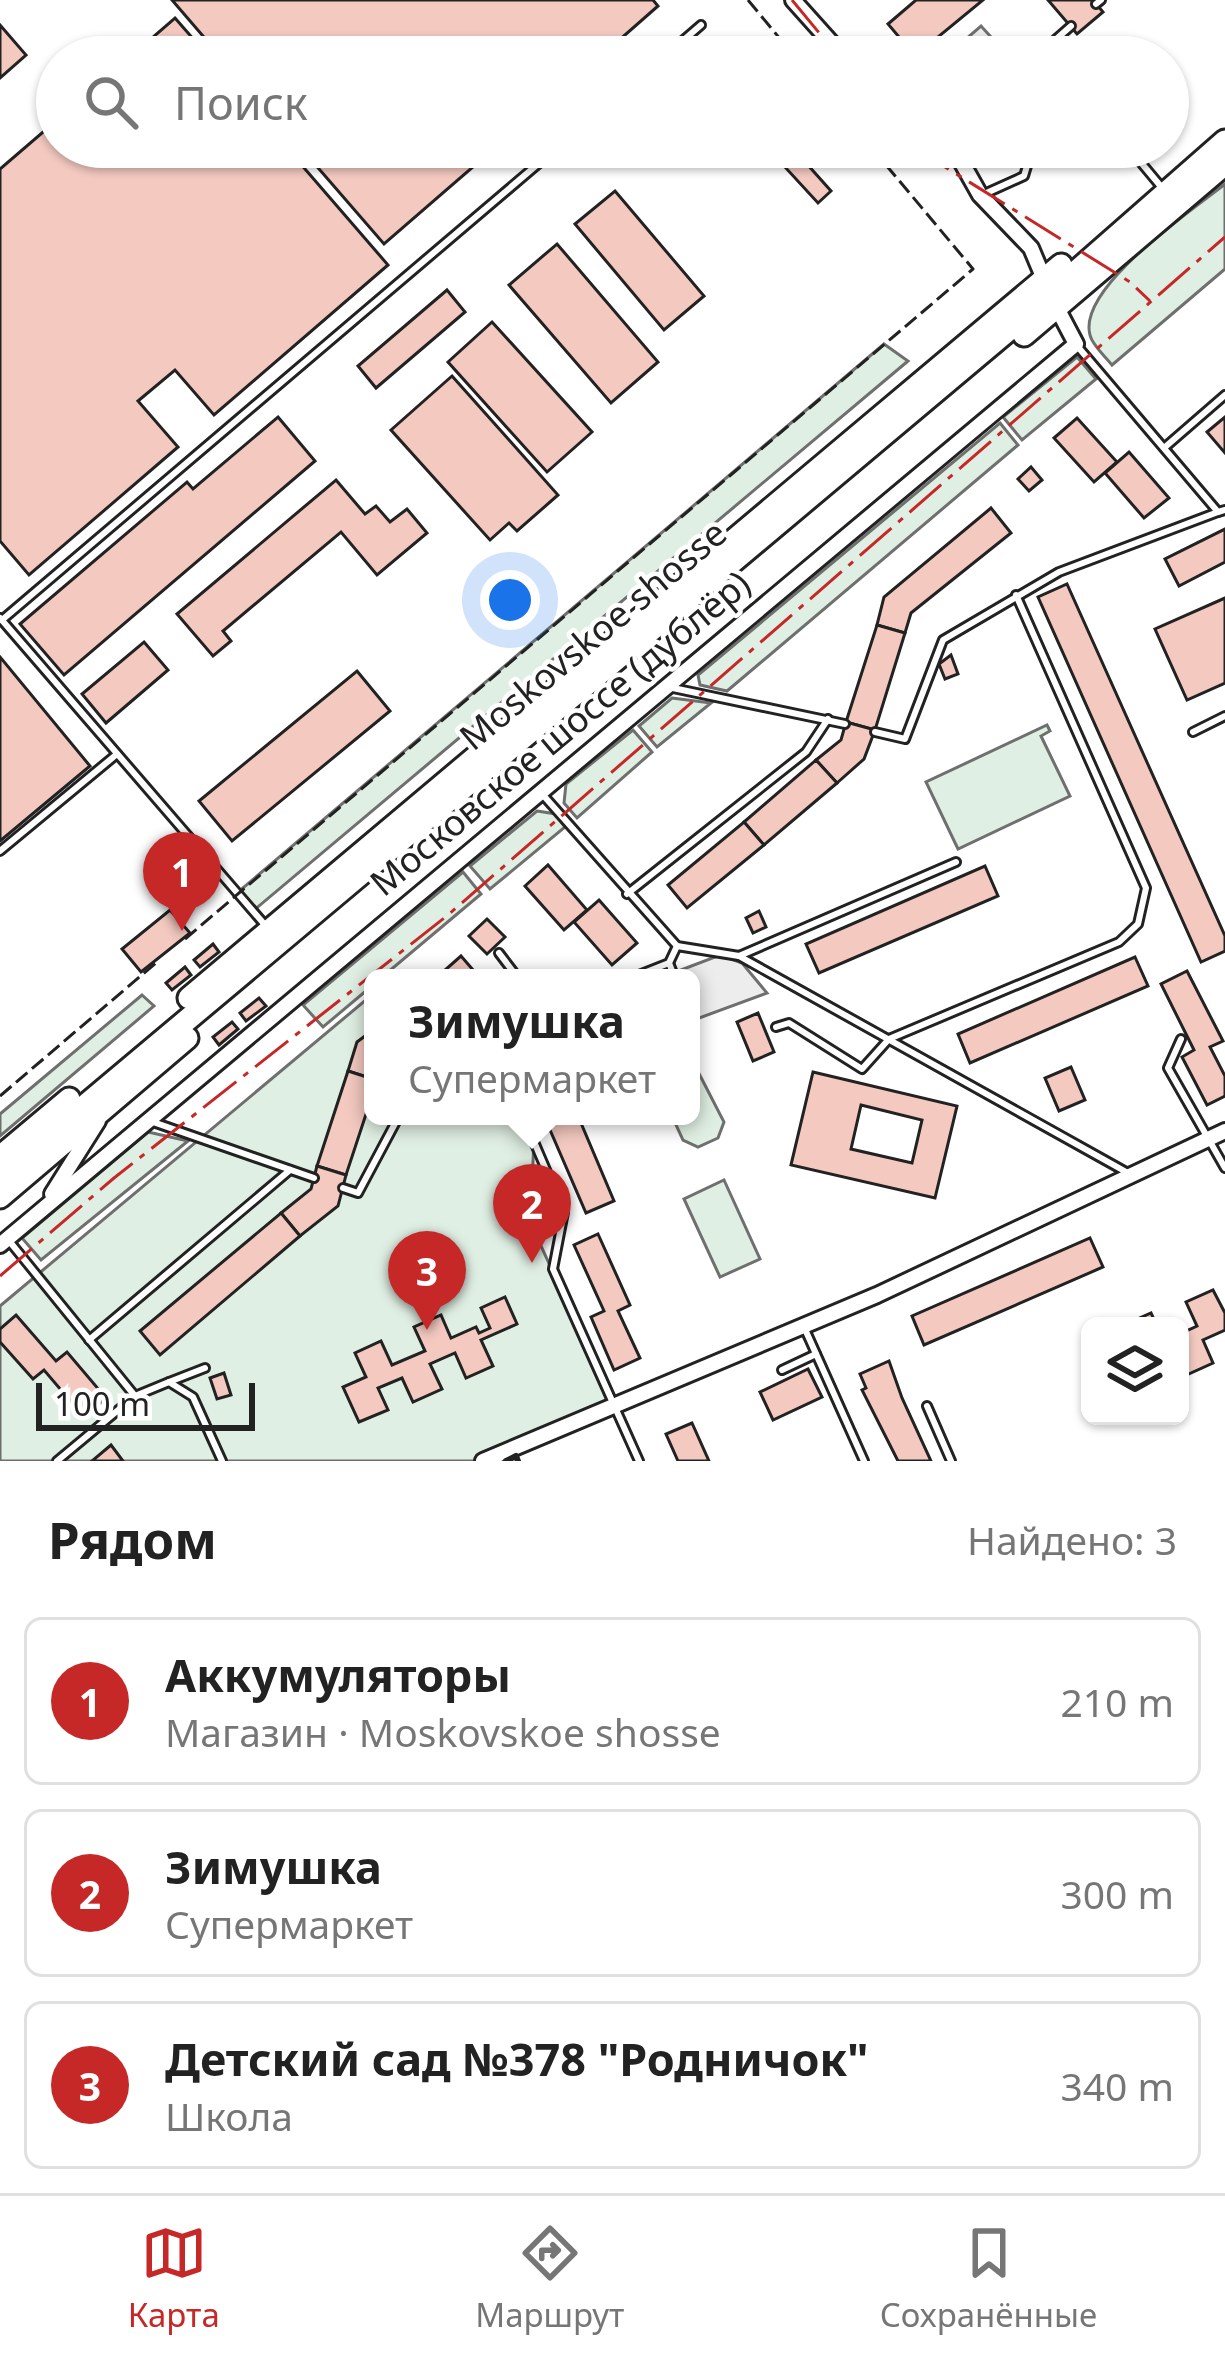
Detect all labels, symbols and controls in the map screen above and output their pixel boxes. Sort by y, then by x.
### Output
search box [36,36,1189,168]
icon: search [78,69,144,135]
text: Поиск [174,72,308,133]
street label: Moskovskoe shosse [449,508,736,761]
street label: Московское шоссе (дублёр) [359,559,760,906]
your location [480,570,540,630]
pin: 1 [143,832,221,931]
popup [364,969,700,1125]
text: Зимушка [408,990,625,1051]
text: Супермаркет [408,1051,656,1104]
pin: 2 [493,1164,571,1263]
pin: 3 [388,1231,466,1330]
map controls [1081,1317,1189,1425]
button: layers [1081,1317,1189,1425]
scale bar [36,1377,255,1430]
text: 100 m [54,1381,150,1426]
text: Рядом [48,1504,217,1574]
text: Найдено: 3 [967,1513,1177,1566]
text: Аккумуляторы [165,1644,511,1705]
text: 1 [79,1675,101,1728]
text: 210 m [1060,1675,1174,1728]
text: Магазин · Moskovskoe shosse [165,1705,721,1758]
text: Зимушка [165,1836,382,1897]
text: 2 [79,1867,101,1920]
text: 300 m [1060,1867,1174,1920]
text: Супермаркет [165,1897,413,1950]
text: Детский сад №378 "Родничок" [165,2028,869,2089]
text: 3 [79,2059,101,2112]
text: 340 m [1060,2059,1174,2112]
text: Школа [165,2089,293,2142]
tab: Карта [128,2220,220,2337]
tab: Маршрут [475,2220,624,2337]
tab: Сохранённые [880,2220,1097,2337]

